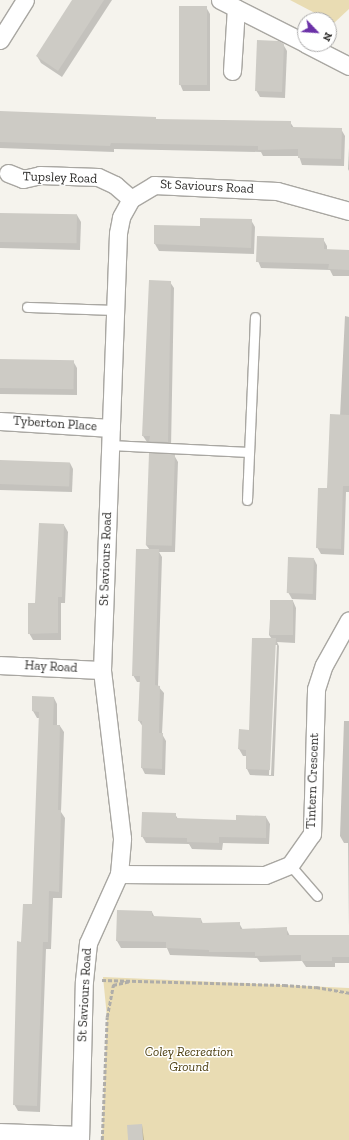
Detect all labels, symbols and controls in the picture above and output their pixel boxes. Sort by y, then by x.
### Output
north arrow [297,12,337,52]
text: N [320,30,335,43]
street label: Tupsley Road [22,169,98,187]
street label: St Saviours Road [160,177,254,197]
street label: Tyberton Place [12,413,98,435]
street label: St Saviours Road [97,512,115,606]
street label: Hay Road [24,658,78,676]
street label: Tintern Crescent [304,733,322,829]
street label: St Saviours Road [75,948,95,1042]
park label: Coley Recreation Ground [145,1045,233,1076]

